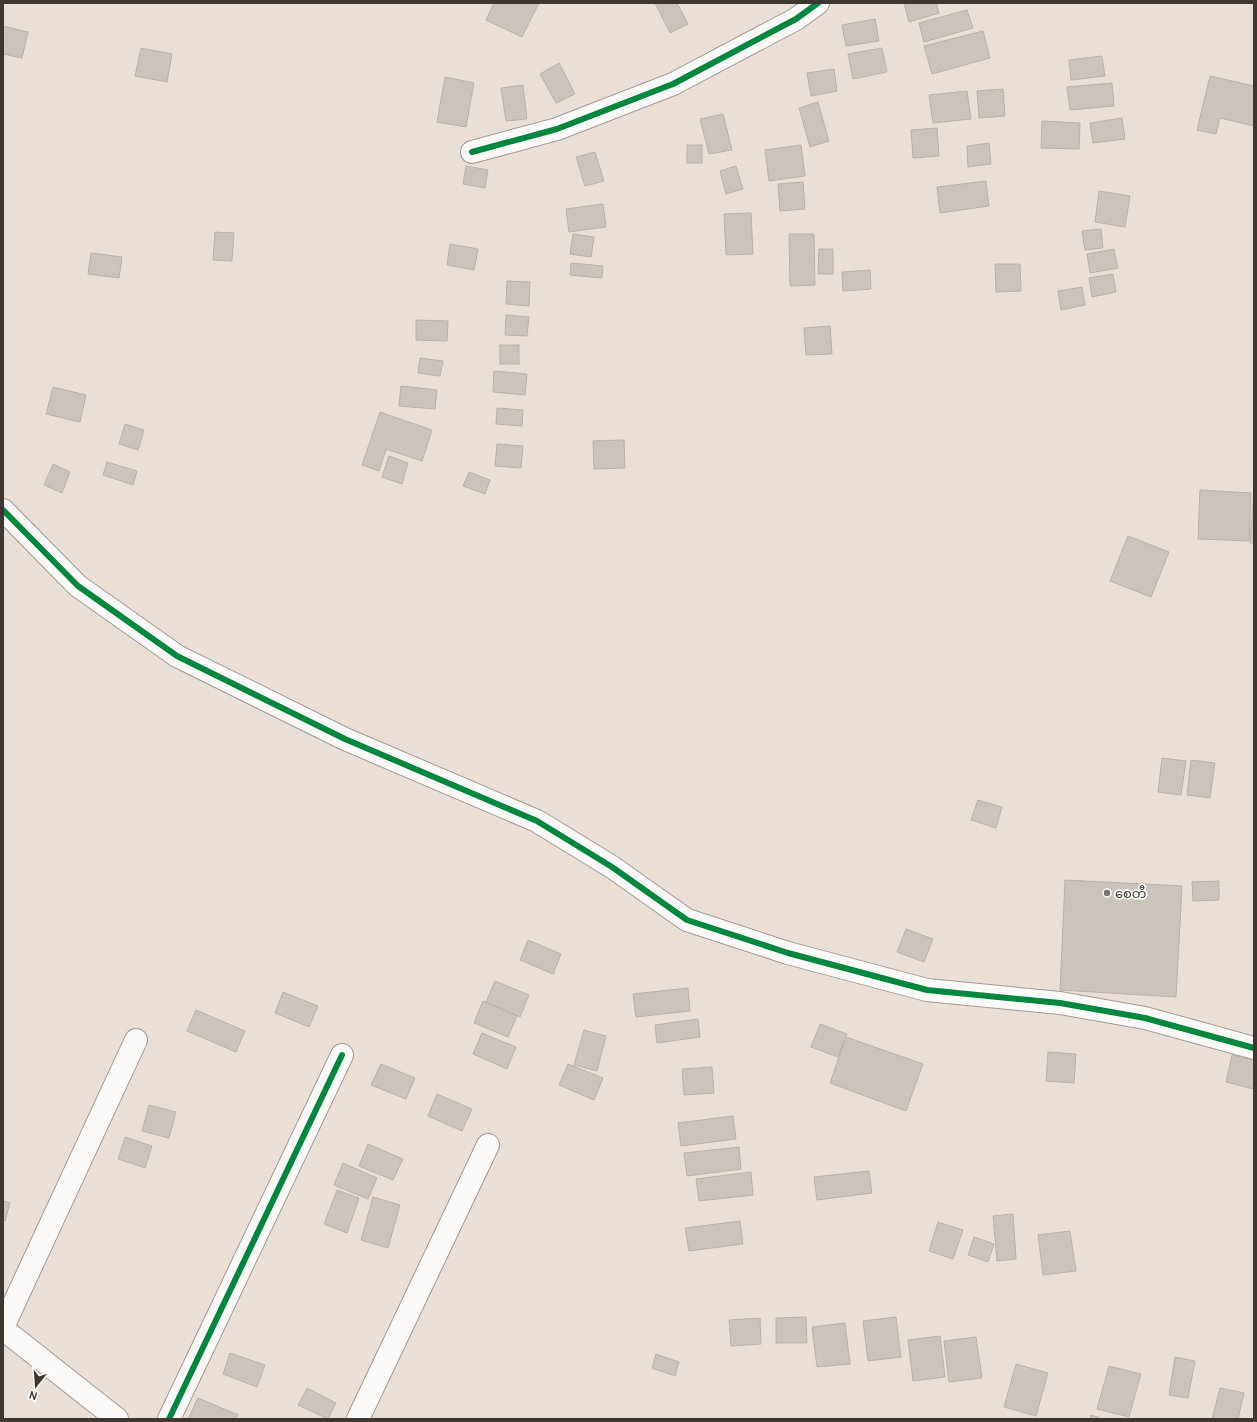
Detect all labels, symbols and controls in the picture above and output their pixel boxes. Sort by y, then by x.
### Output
place label: စေတီ [1115,885,1146,901]
marker: စေတီ [1102,888,1112,898]
north arrow [16,1366,56,1406]
text: N [27,1388,39,1403]

